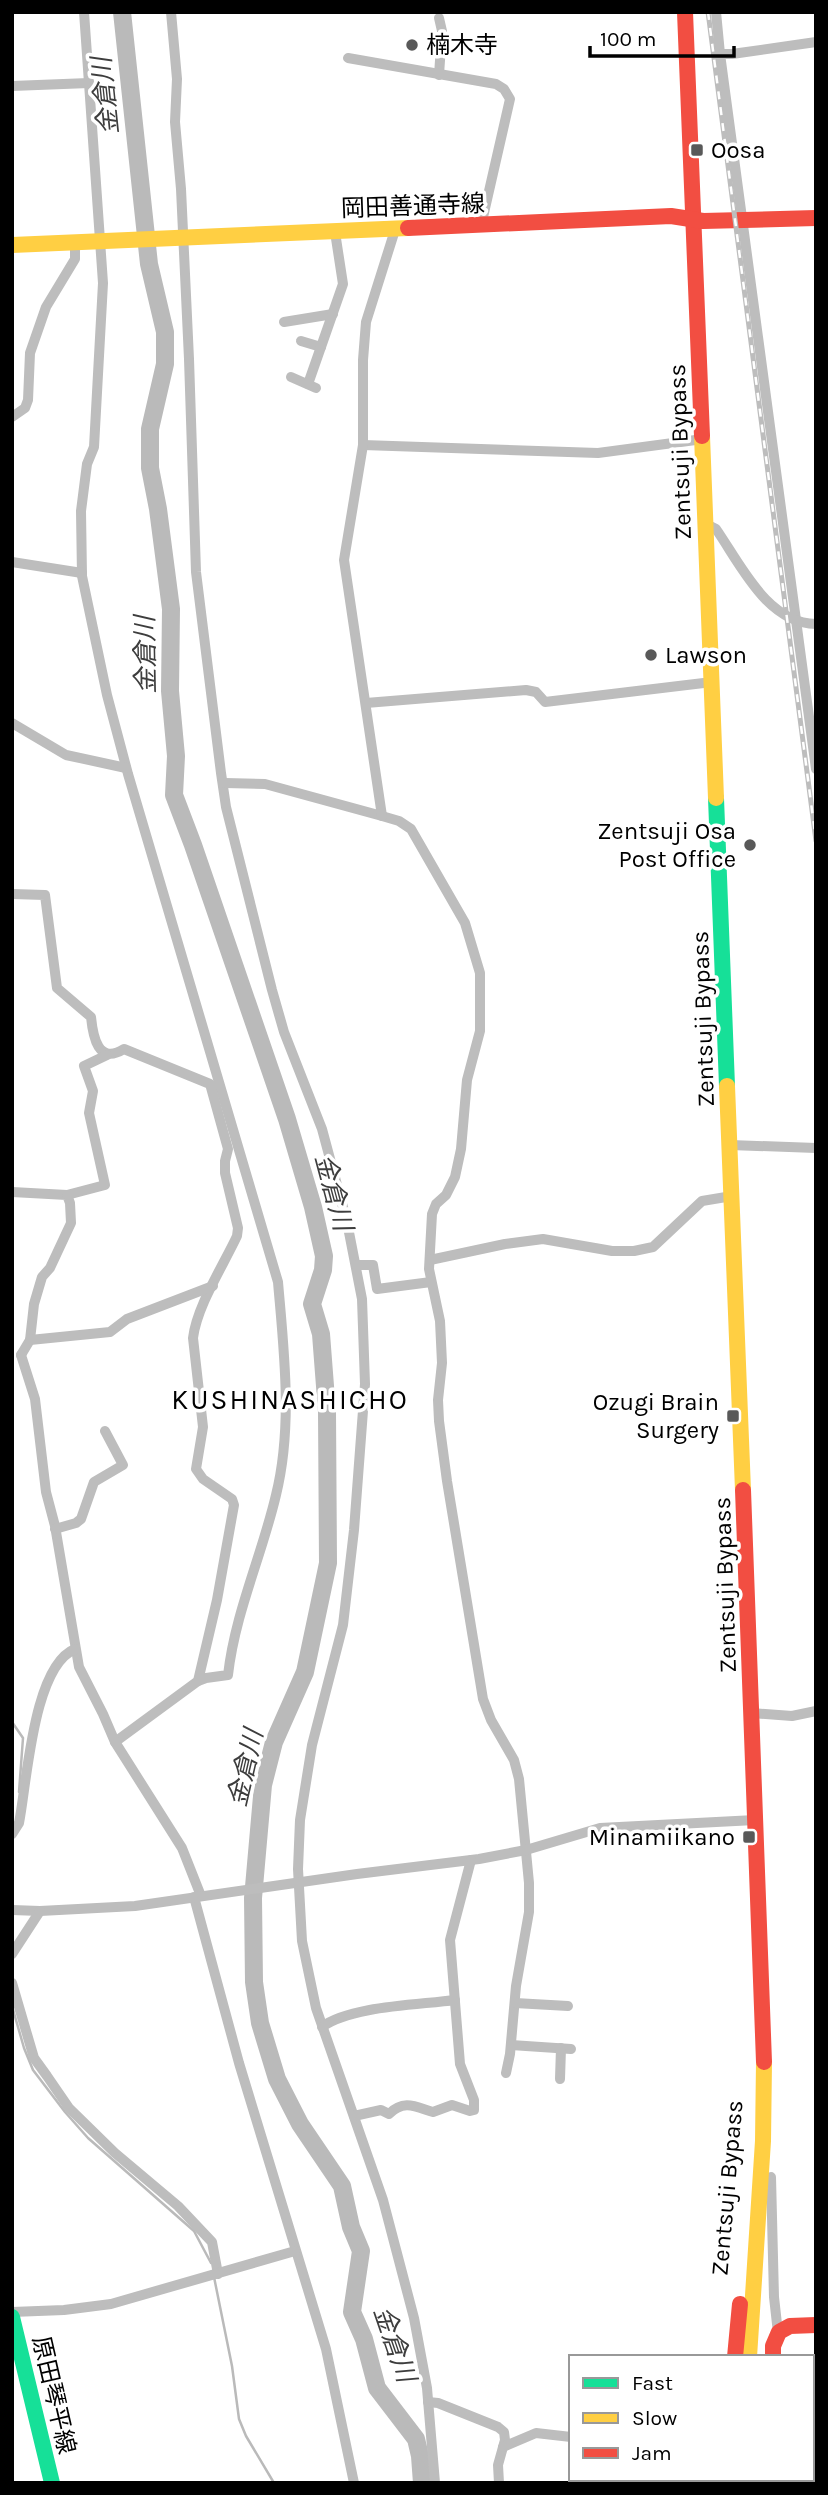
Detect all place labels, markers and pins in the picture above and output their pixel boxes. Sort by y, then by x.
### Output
place label: 楠木寺 [426,31,498,59]
marker: 楠木寺 [404,37,420,53]
place label: Oosa [711,136,765,164]
marker: Oosa [689,142,705,158]
place label: Lawson [665,641,747,669]
marker: Lawson [643,647,659,663]
place label: Zentsuji Osa Post Office [597,817,736,873]
marker: Zentsuji Osa Post Office [742,837,758,853]
place label: Ozugi Brain Surgery [593,1388,719,1444]
marker: Ozugi Brain Surgery [725,1408,741,1424]
place label: Minamiikano [589,1823,735,1851]
marker: Minamiikano [741,1829,757,1845]

